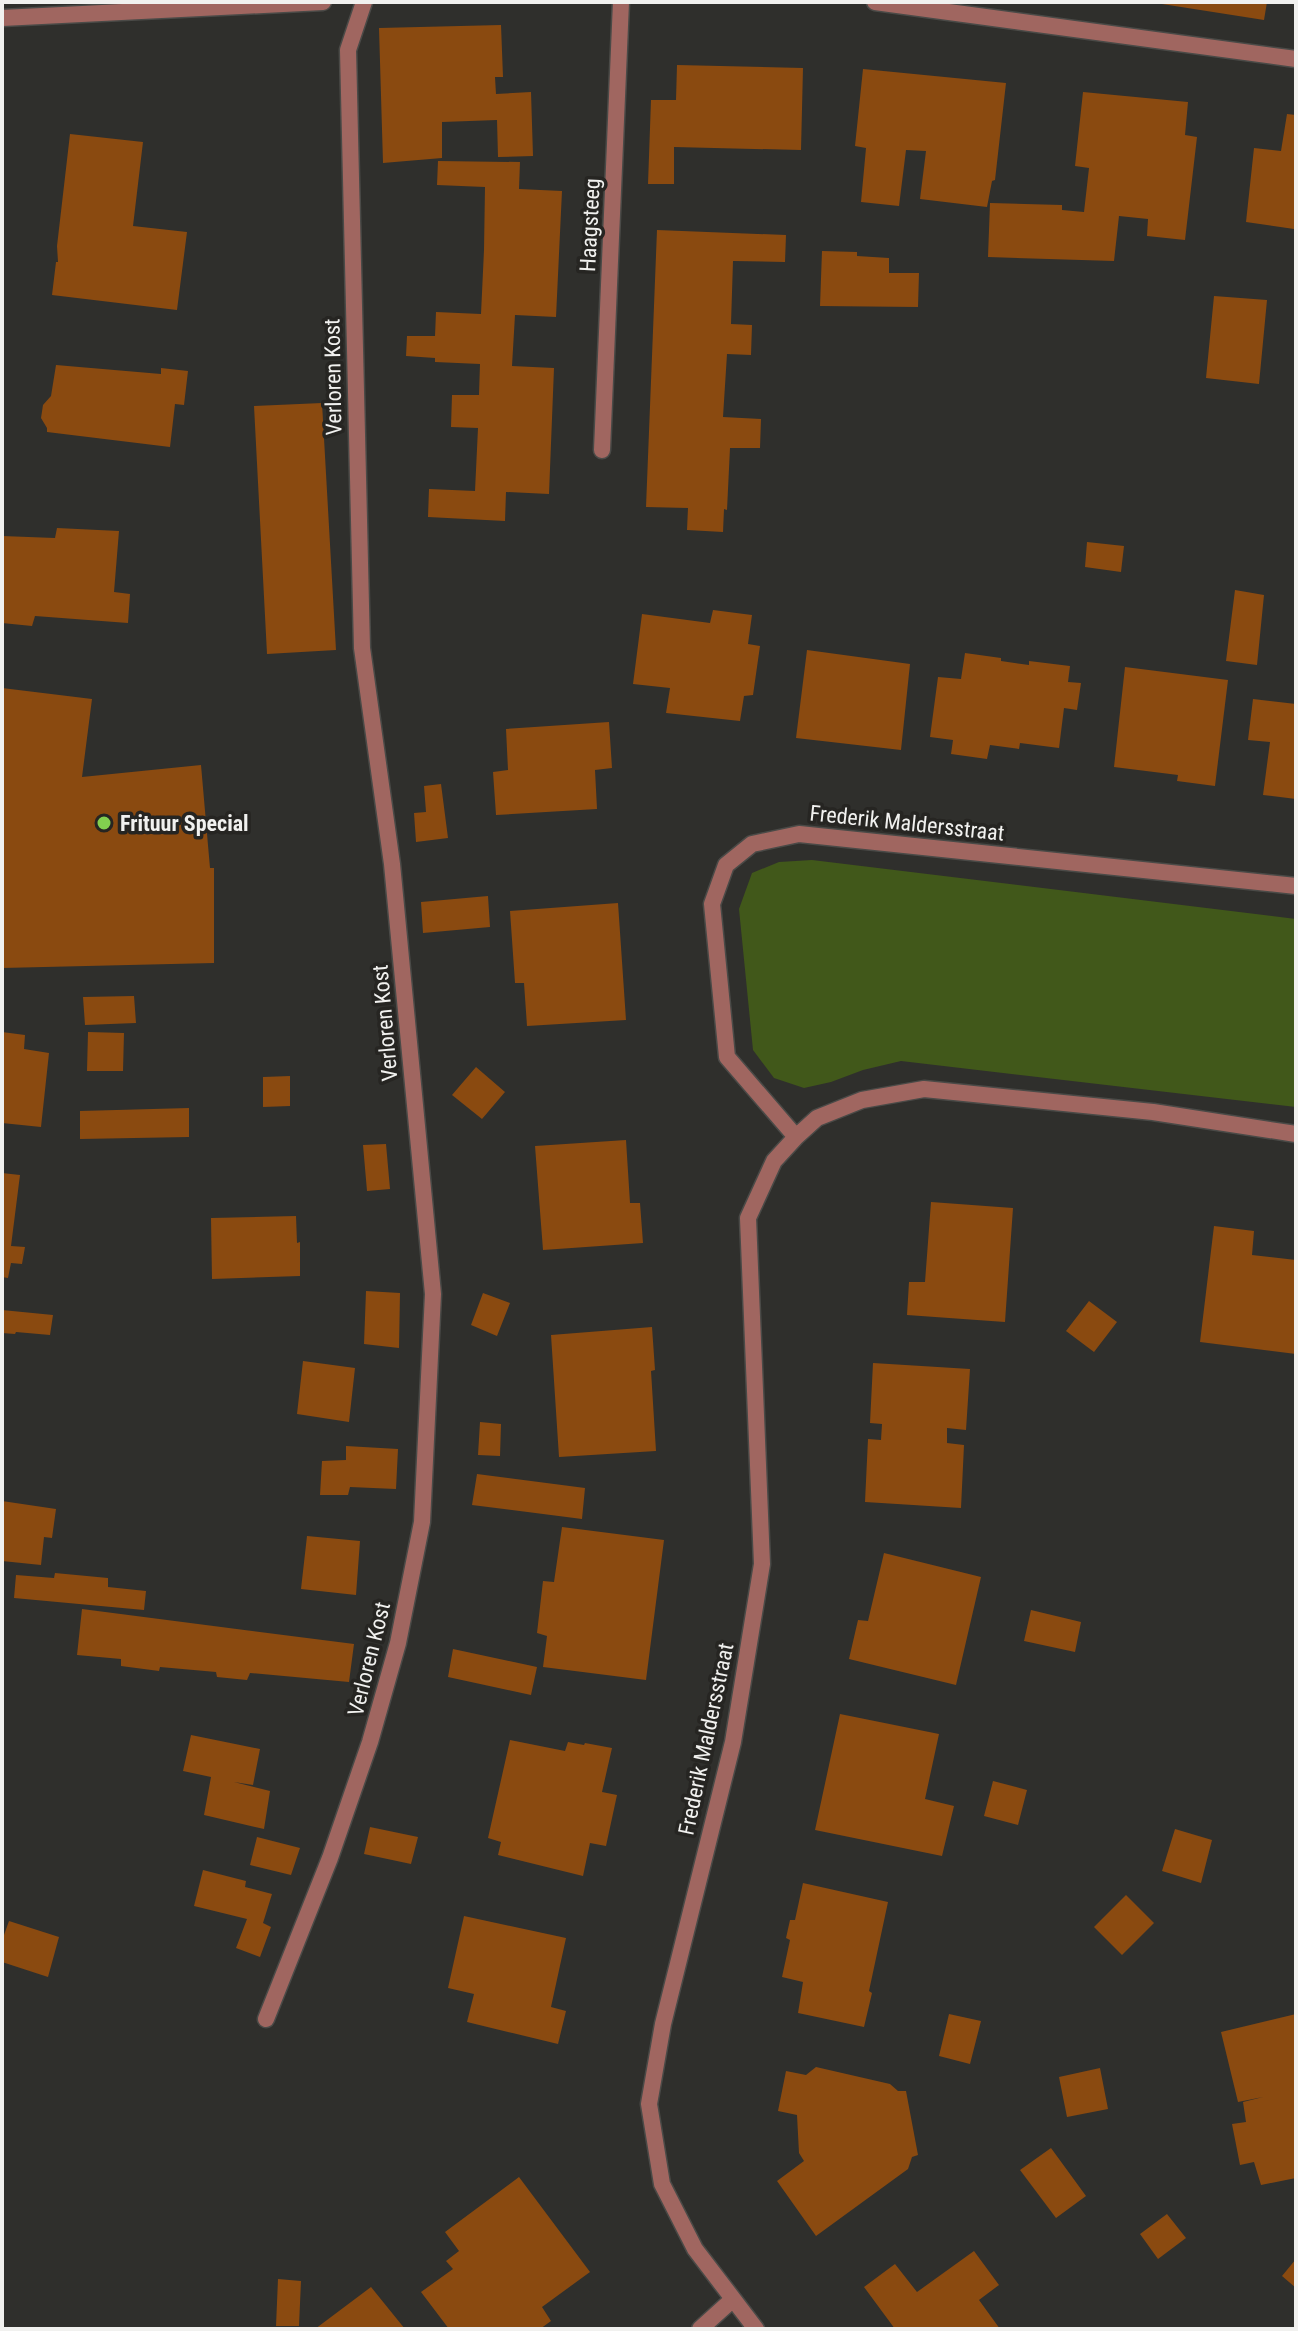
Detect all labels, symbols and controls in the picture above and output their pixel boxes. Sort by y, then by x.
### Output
street label: Haagsteeg [575,178,605,272]
street label: Verloren Kost [319,318,347,436]
street label: Frederik Maldersstraat [808,800,1006,846]
place label: Frituur Special [120,811,249,836]
marker: Frituur Special [95,814,113,832]
street label: Verloren Kost [367,964,403,1082]
street label: Verloren Kost [343,1599,395,1719]
street label: Frederik Maldersstraat [673,1641,739,1837]

